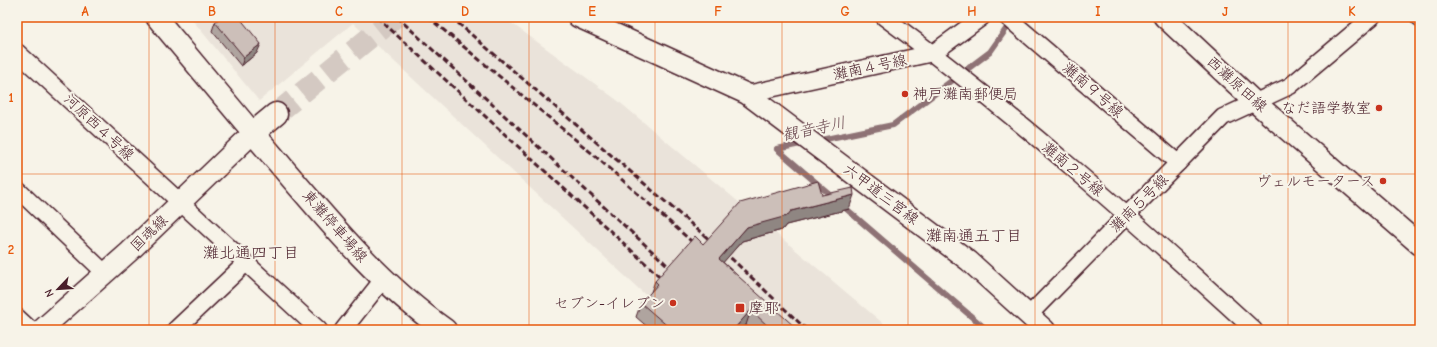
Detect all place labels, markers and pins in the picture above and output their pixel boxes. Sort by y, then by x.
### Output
place label: 神戸灘南郵便局 [913,85,1018,103]
marker: 神戸灘南郵便局 [900,89,910,99]
place label: なだ語学教室 [1281,99,1371,117]
marker: なだ語学教室 [1374,103,1384,113]
place label: ヴェルモータース [1256,172,1375,190]
marker: ヴェルモータース [1378,176,1388,186]
place label: セブン-イレブン [554,294,665,312]
marker: セブン-イレブン [668,298,678,308]
place label: 摩耶 [749,299,779,317]
marker: 摩耶 [734,302,746,314]

